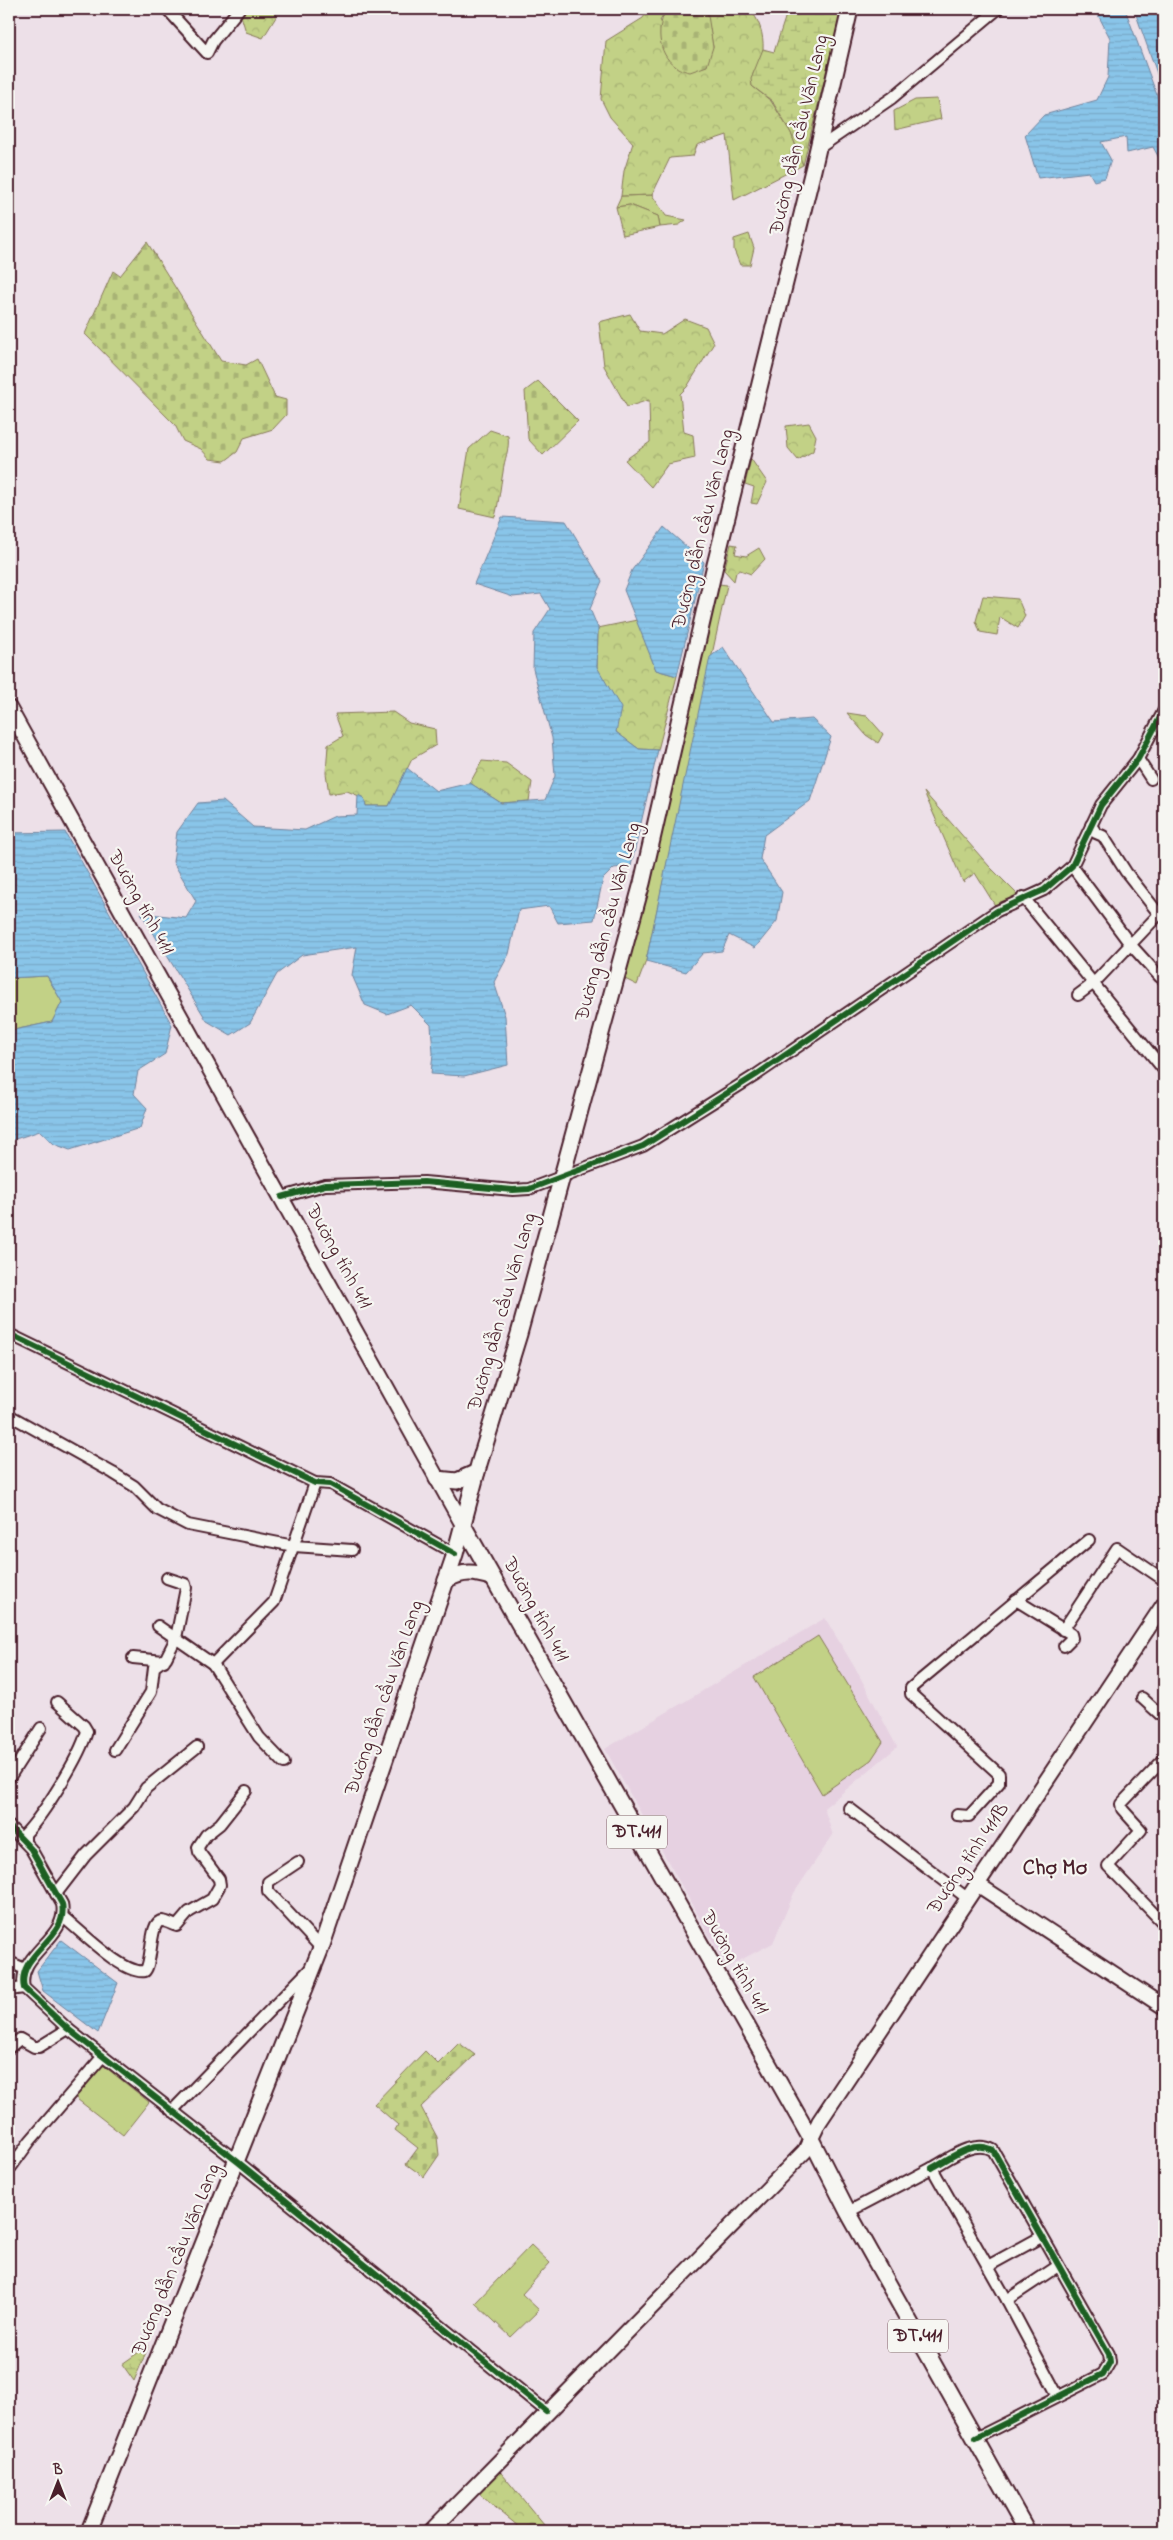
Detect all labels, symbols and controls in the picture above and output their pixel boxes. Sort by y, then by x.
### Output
street label: Đường dẫn cầu Văn Lang [763,32,838,239]
street label: Đường dẫn cầu Văn Lang [665,426,744,633]
street label: Đường dẫn cầu Văn Lang [568,819,650,1026]
street label: Đường tỉnh 411 [98,844,181,961]
street label: Đường tỉnh 411 [296,1198,379,1315]
street label: Đường dẫn cầu Văn Lang [461,1210,546,1416]
street label: Đường tỉnh 411 [493,1551,576,1668]
street label: Đường dẫn cầu Văn Lang [338,1596,433,1801]
street label: Đường tỉnh 411B [920,1797,1018,1922]
road number: ĐT.411 [607,1815,667,1848]
district label: Chợ Mơ [1023,1853,1088,1885]
street label: Đường tỉnh 411 [691,1905,776,2021]
street label: Đường dẫn cầu Văn Lang [125,2160,230,2362]
road number: ĐT.411 [888,2320,948,2352]
north arrow [32,2458,82,2508]
text: B [52,2460,63,2481]

